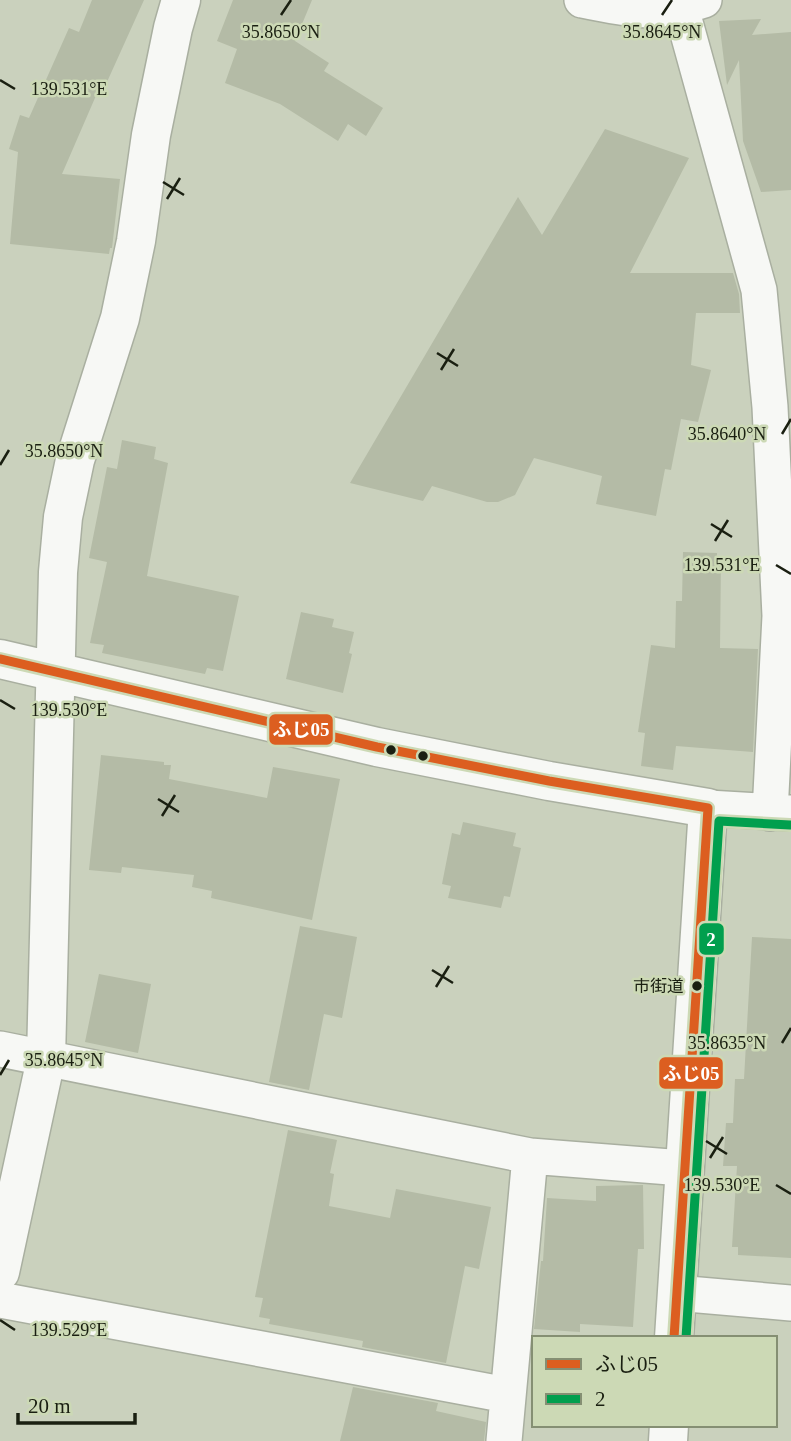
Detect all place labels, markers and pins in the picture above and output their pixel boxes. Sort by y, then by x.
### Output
unlabelled marker [384,743,398,757]
unlabelled marker [416,749,430,763]
place label: 市街道 [633,977,684,996]
marker: 市街道 [690,979,704,993]

